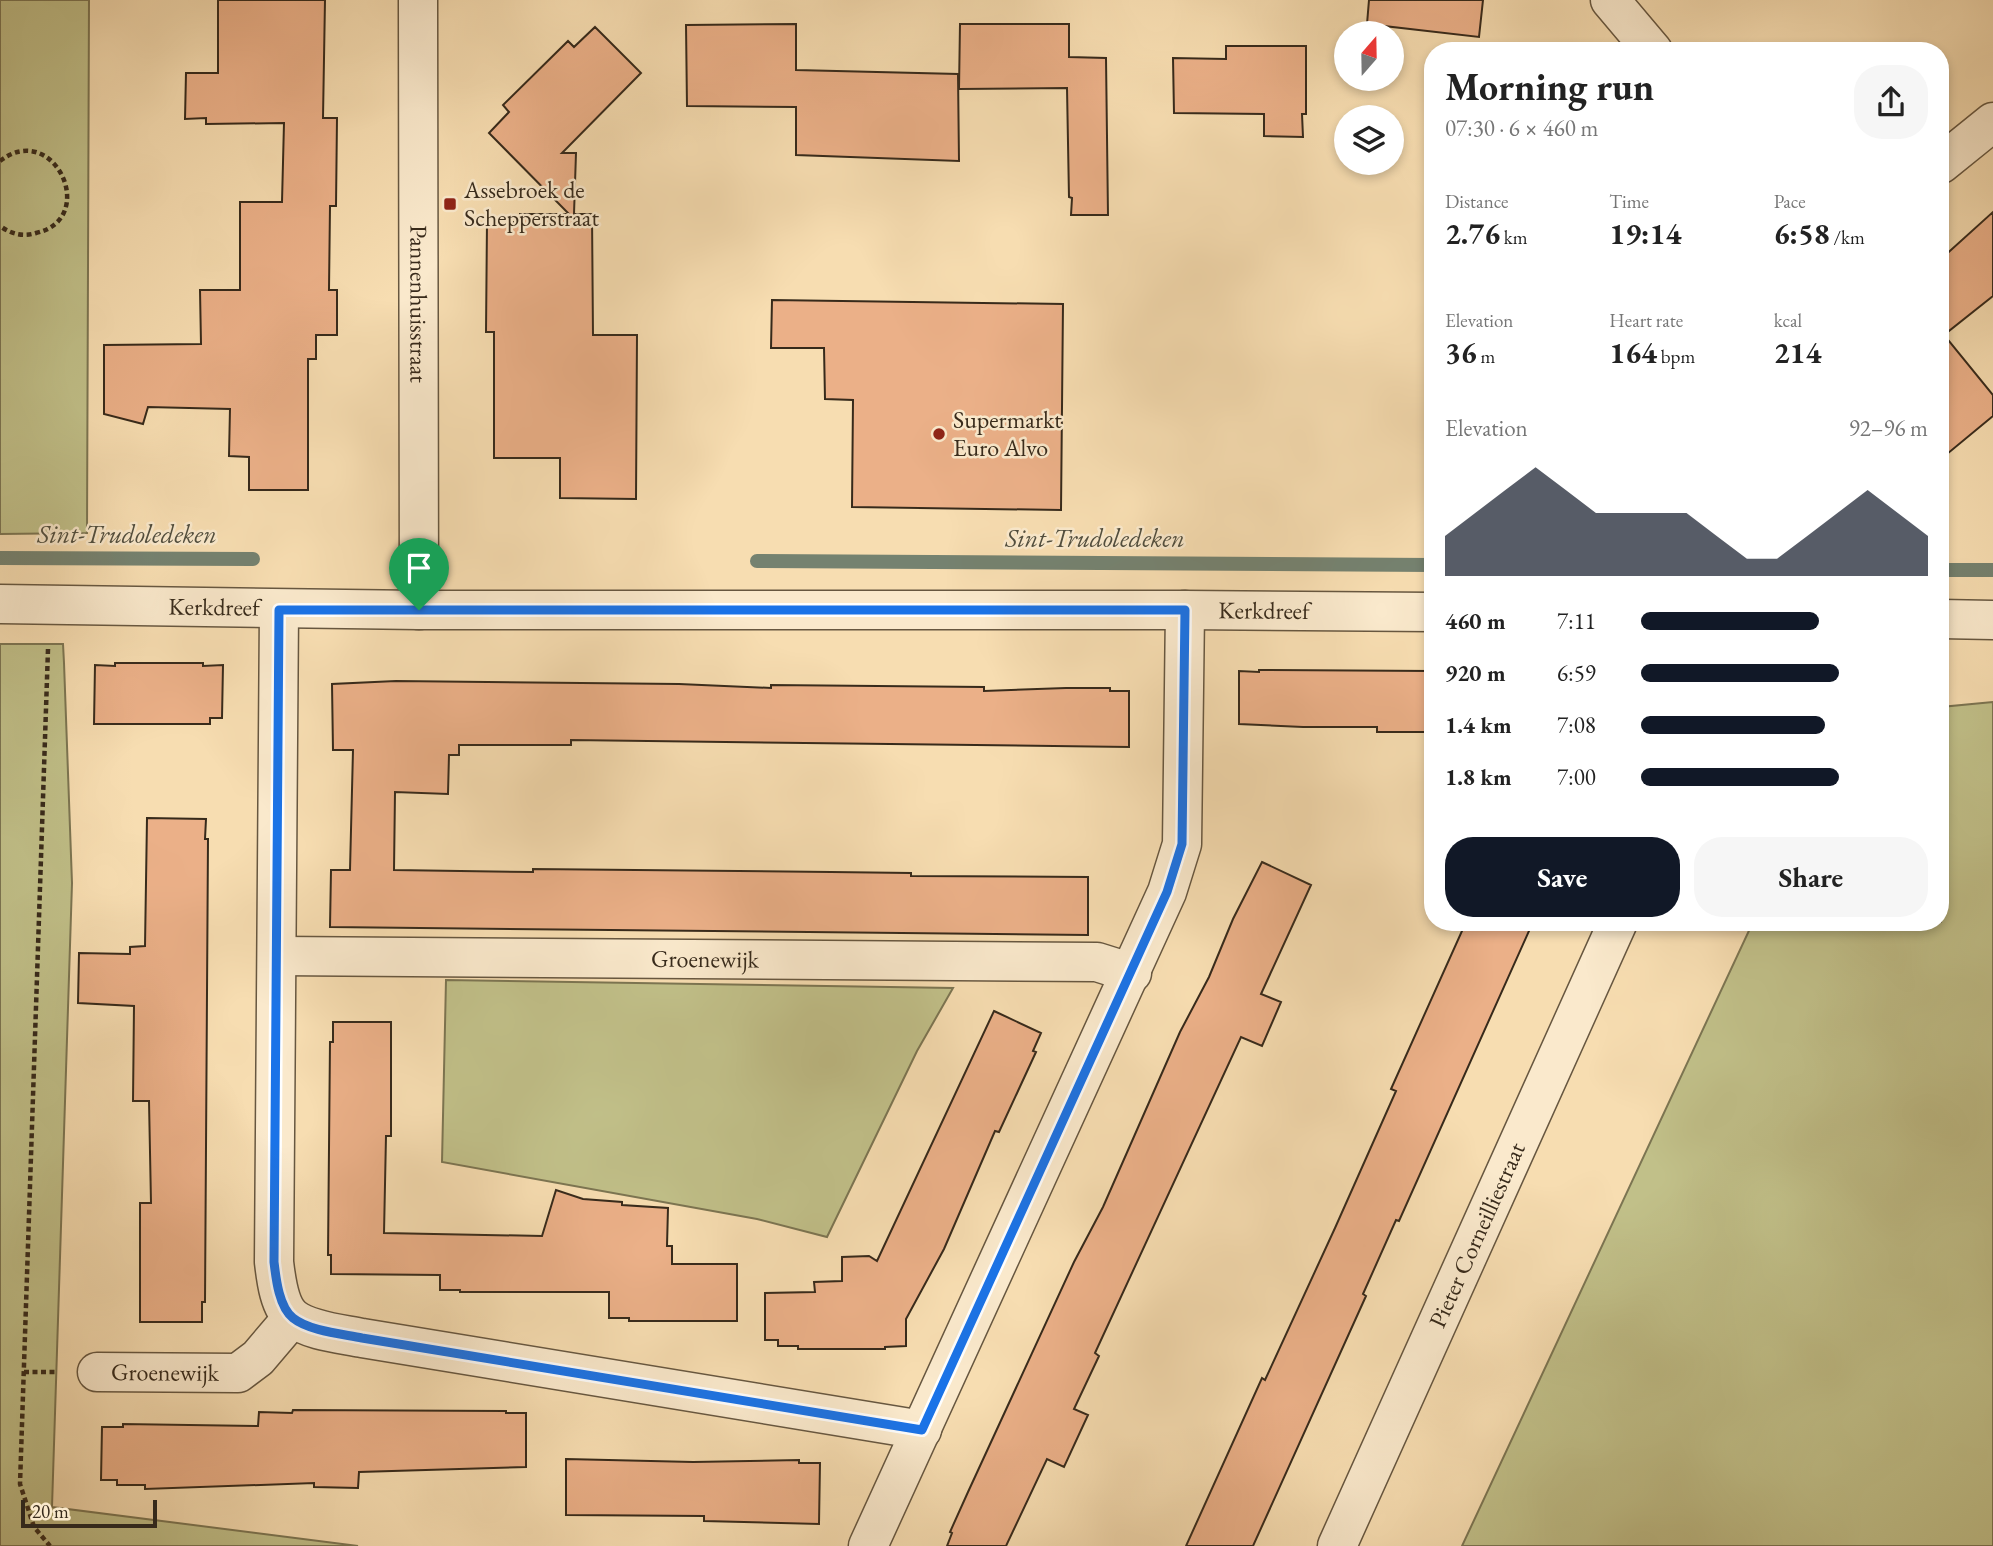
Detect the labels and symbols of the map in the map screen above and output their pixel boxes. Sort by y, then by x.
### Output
north arrow [1334,21,1404,91]
place label: Assebroek de Schepperstraat [463,174,599,233]
marker: Assebroek de Schepperstraat [442,196,458,212]
street label: Pannenhuisstraat [403,225,435,383]
place label: Supermarkt Euro Alvo [953,404,1062,463]
marker: Supermarkt Euro Alvo [931,426,947,442]
water label: Sint-Trudoledeken [36,517,217,551]
water label: Sint-Trudoledeken [1004,521,1185,555]
pin [389,538,449,610]
street label: Kerkdreef [168,590,263,623]
street label: Kerkdreef [1218,594,1313,626]
street label: Groenewijk [651,943,760,975]
street label: Pieter Corneilliestraat [1421,1137,1532,1332]
street label: Groenewijk [111,1356,220,1388]
scale bar [21,1497,158,1529]

